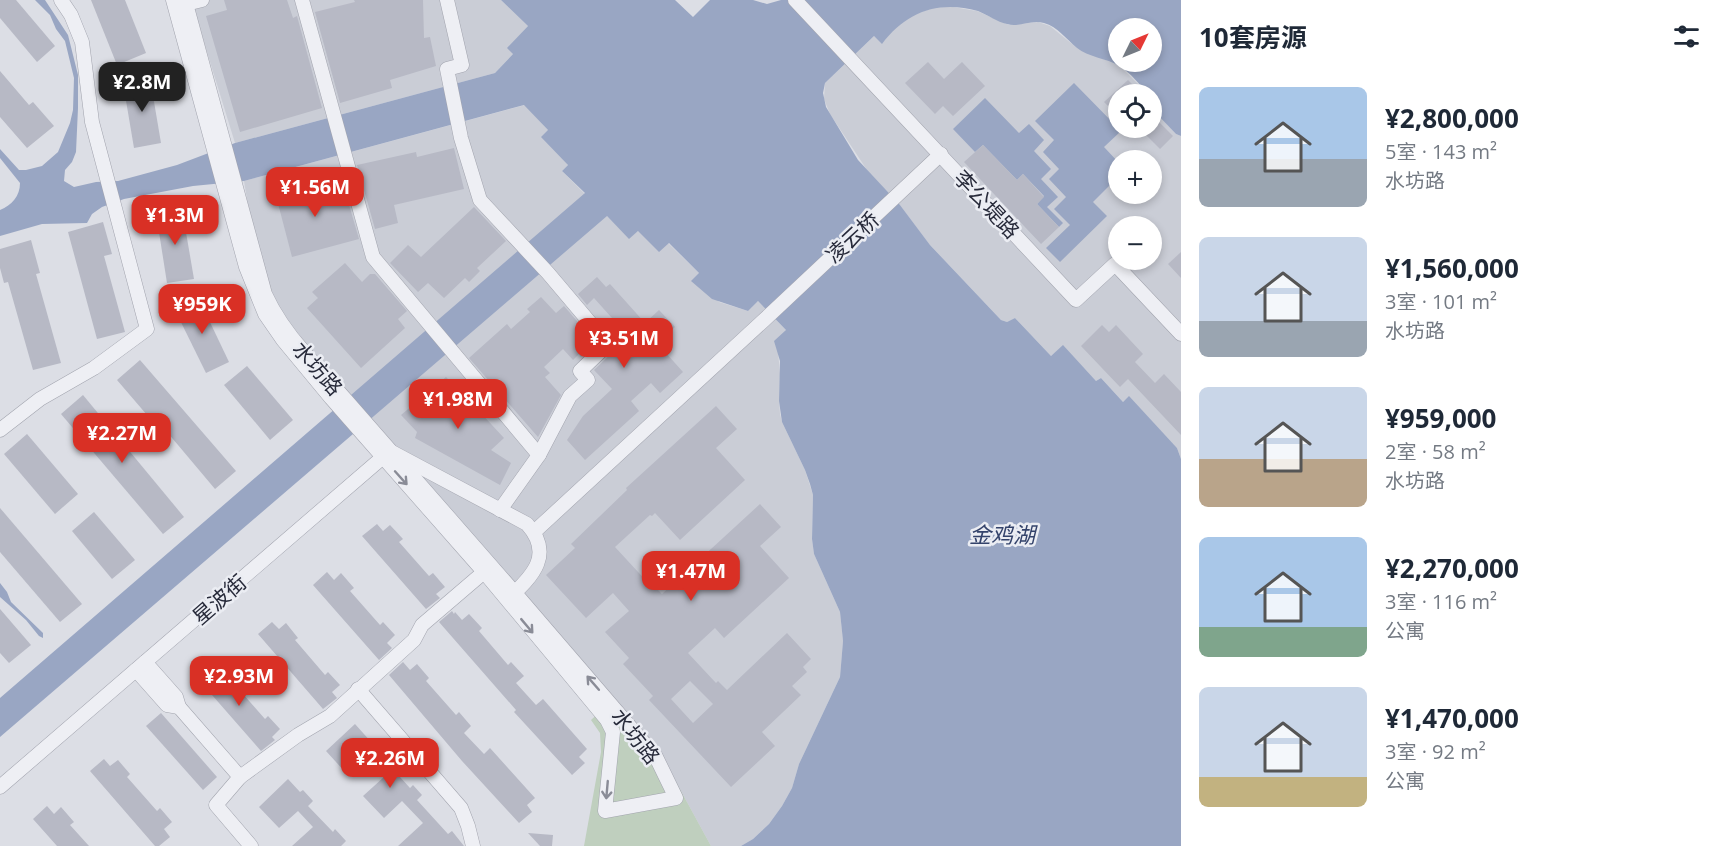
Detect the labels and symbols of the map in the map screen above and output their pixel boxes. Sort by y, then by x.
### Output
north arrow [1108,18,1162,72]
pin: ¥2.8M [100,62,184,113]
street label: 李公堤路 [948,164,1026,244]
pin: ¥1.56M [266,167,364,218]
pin: ¥1.3M [133,195,217,246]
street label: 凌云桥 [819,205,885,269]
pin: ¥959K [160,284,244,335]
pin: ¥3.51M [575,318,673,369]
street label: 水坊路 [287,335,349,401]
pin: ¥1.98M [409,379,507,430]
pin: ¥2.27M [73,413,171,464]
one-way arrow [393,469,407,485]
water label: 金鸡湖 [969,519,1038,549]
pin: ¥1.47M [642,551,740,602]
street label: 星波街 [186,568,252,630]
one-way arrow [521,618,534,634]
pin: ¥2.93M [190,656,288,707]
one-way arrow [586,675,599,691]
street label: 水坊路 [606,703,666,769]
pin: ¥2.26M [341,738,439,789]
one-way arrow [601,779,612,799]

